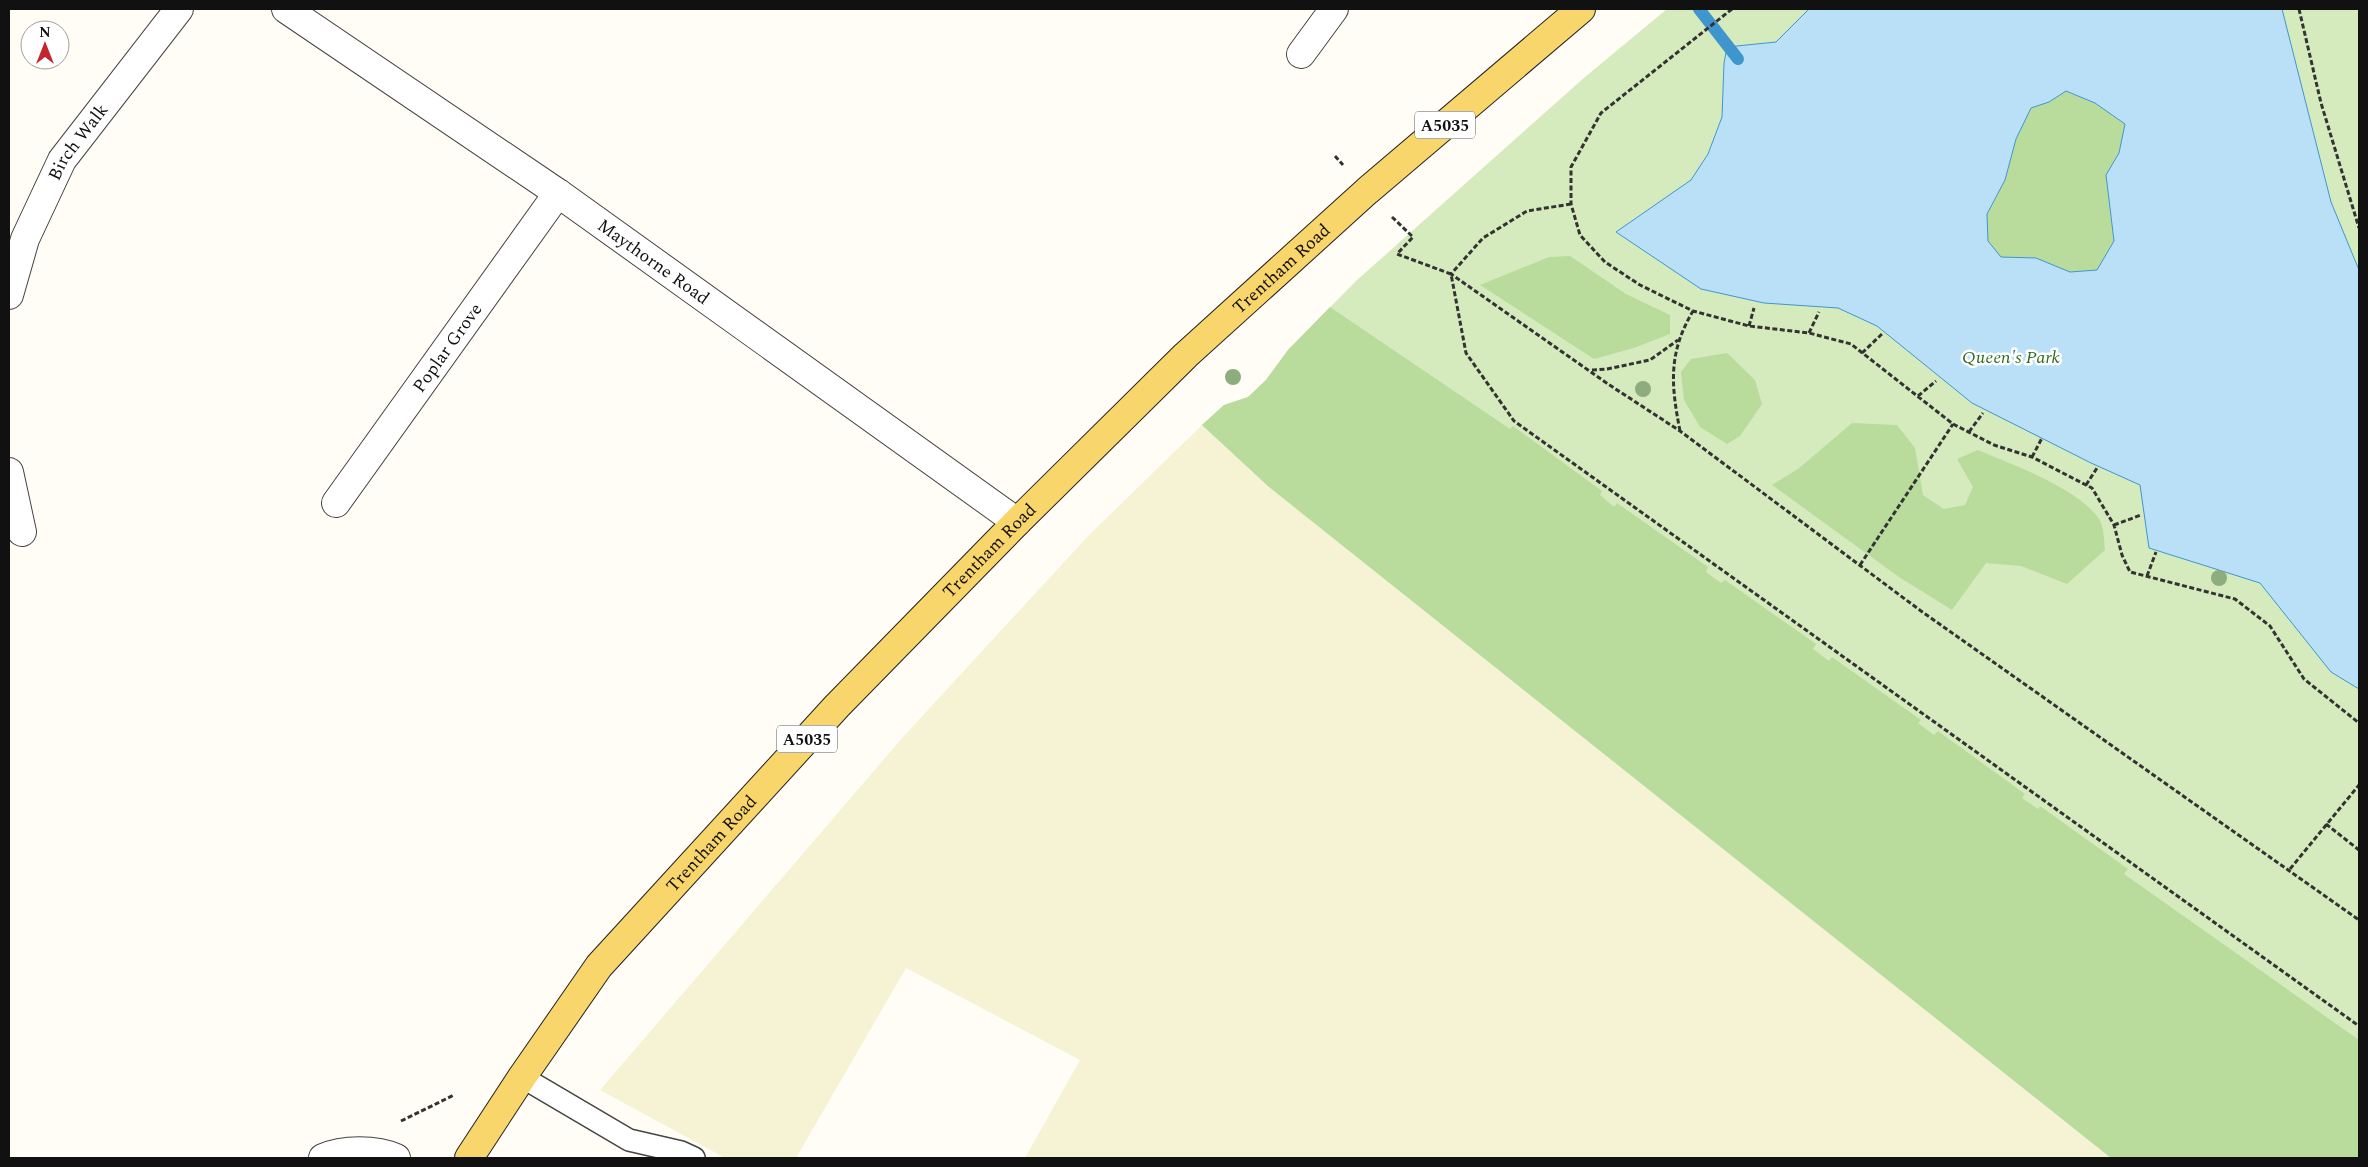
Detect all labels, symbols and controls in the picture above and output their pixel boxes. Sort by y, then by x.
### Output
north arrow [20,20,70,70]
text: N [39,22,51,43]
street label: Birch Walk [41,98,115,185]
road number: A5035 [1415,112,1475,138]
street label: Maythorne Road [592,212,715,312]
street label: Trentham Road [1227,217,1337,321]
street label: Poplar Grove [406,297,489,399]
park label: Queen's Park [1962,344,2061,371]
street label: Trentham Road [936,497,1043,605]
road number: A5035 [777,726,837,752]
street label: Trentham Road [660,789,763,899]

